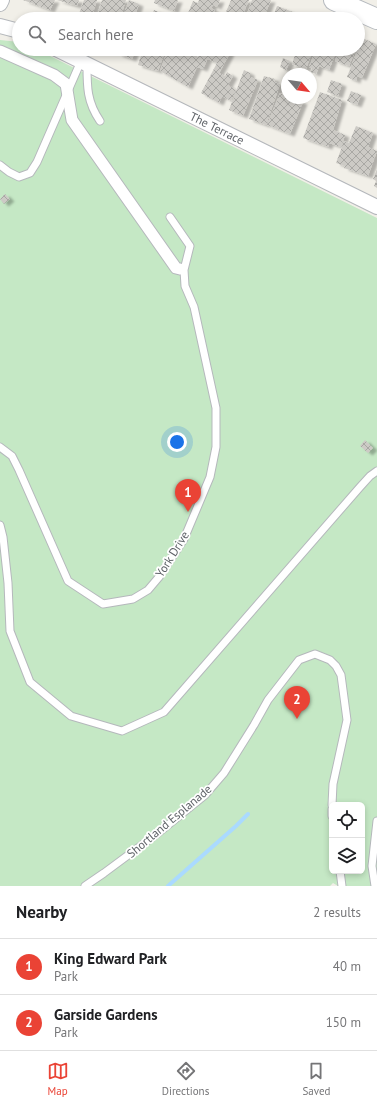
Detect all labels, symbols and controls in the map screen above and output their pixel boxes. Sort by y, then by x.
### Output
search box [12,12,365,56]
icon: search [26,23,48,45]
text: Search here [58,25,134,44]
north arrow [281,68,317,104]
street label: The Terrace [187,108,247,148]
your location [167,432,187,452]
pin: 1 [175,479,201,512]
street label: York Drive [152,528,192,580]
pin: 2 [284,686,310,719]
street label: Shortland Esplanade [124,781,214,861]
map controls [329,802,365,874]
button: locate [329,802,365,838]
button: layers [329,838,365,874]
text: Nearby [16,901,67,923]
text: 2 results [313,904,361,921]
text: King Edward Park [54,949,167,968]
text: 1 [25,958,33,975]
text: 40 m [333,958,361,975]
text: Park [54,968,78,985]
text: Garside Gardens [54,1005,158,1024]
text: 2 [25,1014,33,1031]
text: 150 m [326,1014,361,1031]
text: Park [54,1024,78,1041]
tab: Map [47,1060,69,1098]
tab: Directions [162,1060,209,1098]
tab: Saved [302,1060,330,1098]

